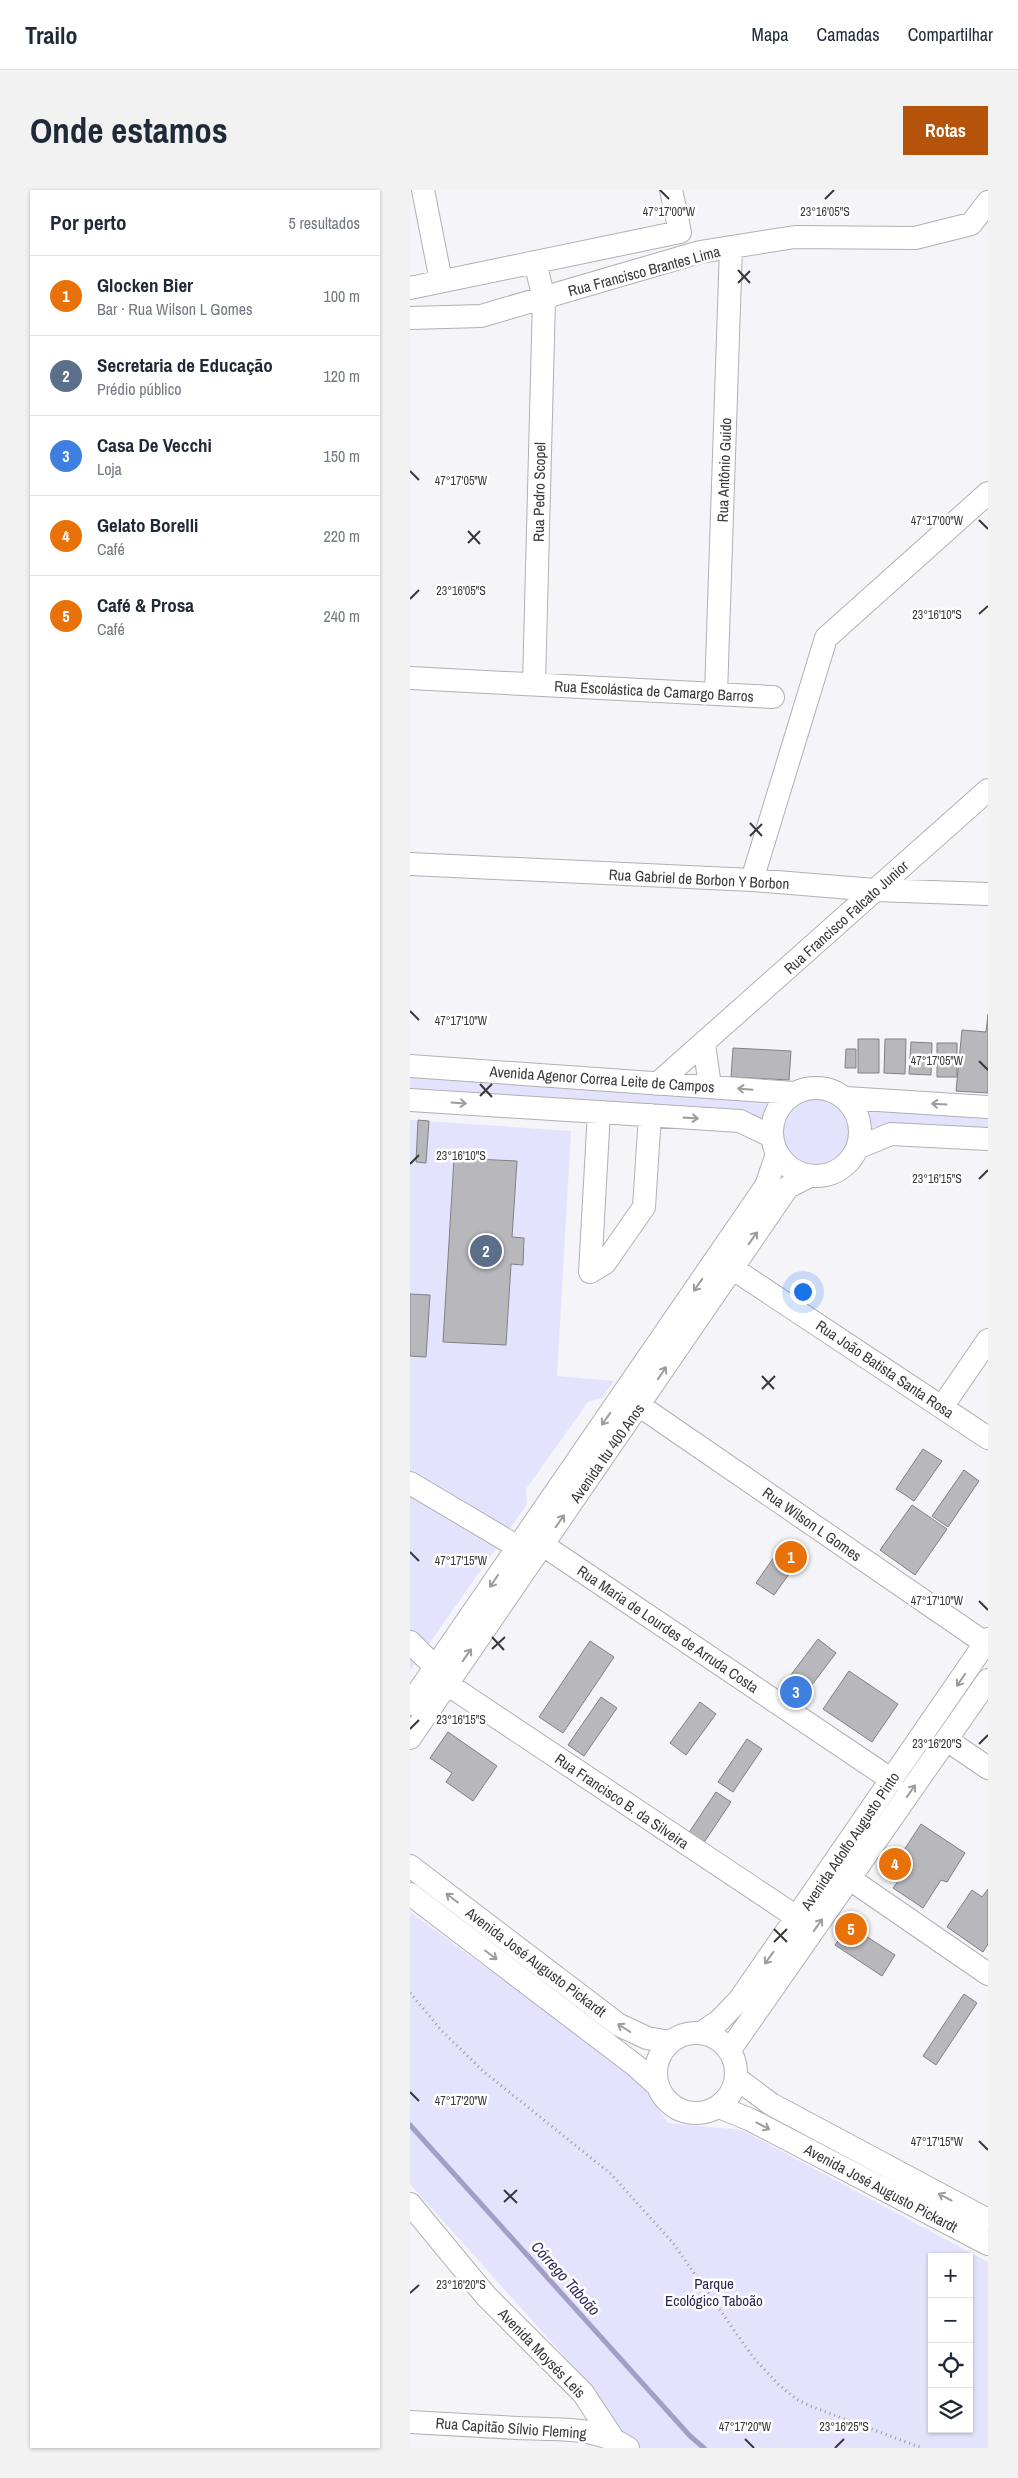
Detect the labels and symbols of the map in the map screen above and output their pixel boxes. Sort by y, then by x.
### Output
text: 47°17'00"W [643,204,696,220]
text: 23°16'05"S [800,204,850,220]
street label: Rua Francisco Brantes Lima [566,241,722,301]
street label: Rua Antônio Guido [712,417,736,523]
street label: Rua Pedro Scopel [528,442,550,542]
text: 47°17'05"W [435,473,488,489]
text: 47°17'00"W [911,513,964,529]
text: 23°16'05"S [436,583,486,599]
text: 23°16'10"S [912,607,962,623]
street label: Rua Escolástica de Camargo Barros [554,675,754,707]
street label: Rua Francisco Falcato Junior [779,855,913,979]
street label: Rua Gabriel de Borbon Y Borbon [608,864,790,894]
text: 47°17'10"W [435,1013,488,1029]
text: 47°17'05"W [911,1053,964,1069]
street label: Avenida Agenor Correa Leite de Campos [488,1061,715,1097]
one-way arrow [738,1084,754,1093]
one-way arrow [450,1099,466,1108]
one-way arrow [932,1099,948,1108]
one-way arrow [682,1113,698,1123]
text: 23°16'10"S [436,1148,486,1164]
text: 23°16'15"S [912,1171,962,1187]
one-way arrow [748,1231,758,1245]
pin: 2 [470,1232,502,1270]
one-way arrow [693,1278,703,1292]
your location [790,1279,816,1305]
street label: Rua João Batista Santa Rosa [812,1315,958,1423]
one-way arrow [657,1366,667,1380]
street label: Avenida Itu 400 Anos [564,1399,649,1508]
one-way arrow [601,1411,611,1425]
street label: Rua Wilson L Gomes [758,1482,866,1566]
one-way arrow [555,1514,565,1528]
pin: 1 [775,1538,807,1576]
text: 47°17'15"W [435,1553,488,1569]
street label: Rua Maria de Lourdes de Arruda Costa [573,1560,763,1698]
one-way arrow [489,1574,499,1588]
text: 47°17'10"W [911,1593,964,1609]
one-way arrow [462,1648,472,1662]
one-way arrow [955,1672,965,1686]
pin: 3 [780,1673,812,1711]
text: 23°16'15"S [436,1712,486,1728]
text: 23°16'20"S [912,1736,962,1752]
street label: Rua Francisco B. da Silveira [551,1748,693,1854]
street label: Avenida Adolfo Augusto Pinto [795,1768,904,1915]
one-way arrow [906,1785,916,1799]
pin: 4 [879,1845,911,1883]
one-way arrow [445,1893,459,1903]
street label: Avenida José Augusto Pickardt [461,1902,611,2022]
pin: 5 [835,1910,867,1948]
one-way arrow [813,1918,823,1932]
one-way arrow [484,1950,497,1961]
one-way arrow [764,1951,774,1965]
one-way arrow [617,2022,631,2032]
text: 47°17'20"W [435,2093,488,2109]
one-way arrow [755,2122,770,2131]
text: 47°17'15"W [911,2134,964,2150]
street label: Avenida José Augusto Pickardt [800,2138,962,2238]
one-way arrow [938,2192,953,2201]
water label: Córrego Taboão [527,2236,605,2320]
park label: Parque Ecológico Taboão [665,2273,763,2311]
text: 23°16'20"S [436,2277,486,2293]
street label: Avenida Moysés Leis [493,2303,590,2403]
street label: Rua Capitão Sílvio Fleming [435,2412,587,2444]
text: 47°17'20"W [719,2419,772,2435]
text: 23°16'25"S [819,2419,869,2435]

